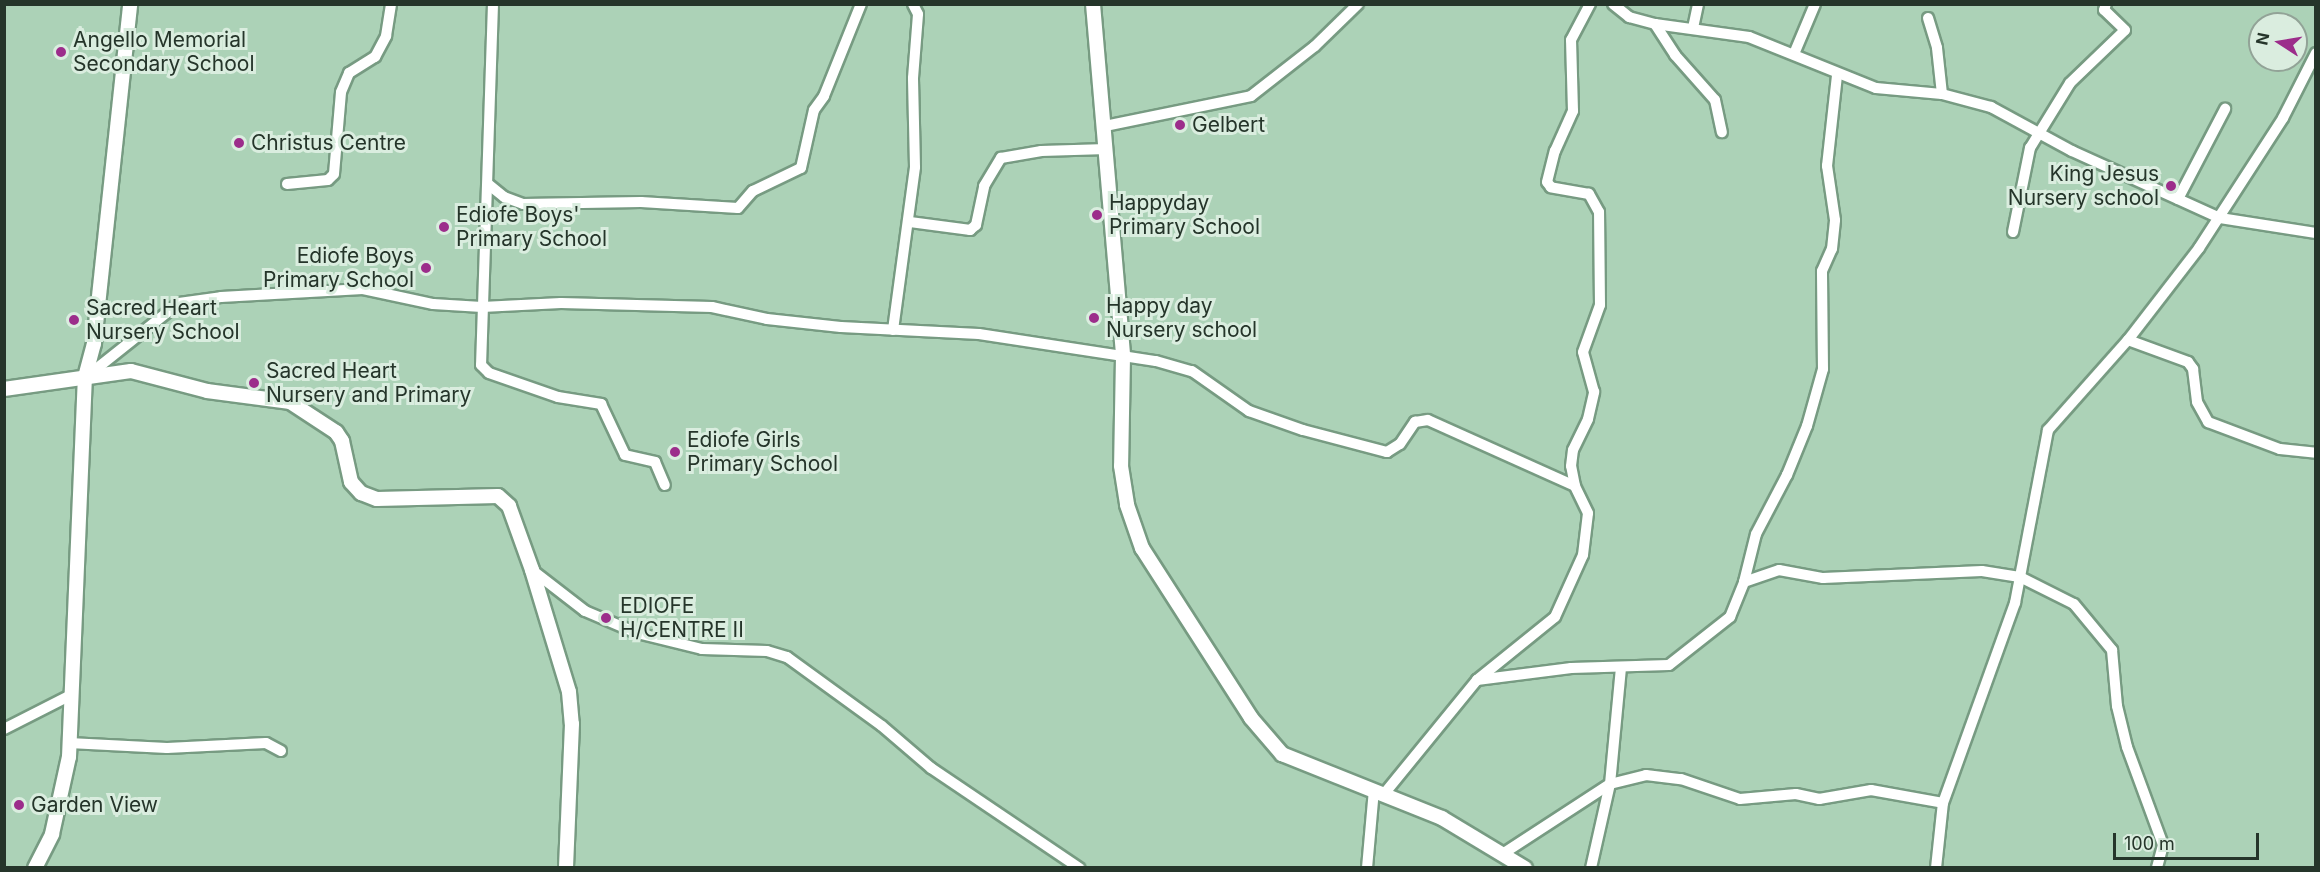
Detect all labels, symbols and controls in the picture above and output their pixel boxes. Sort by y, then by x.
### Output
north arrow [2248,12,2308,72]
place label: Angello Memorial Secondary School [73,27,254,77]
text: N [2251,31,2273,47]
marker: Angello Memorial Secondary School [54,45,68,59]
place label: Gelbert [1192,112,1265,138]
marker: Gelbert [1173,118,1187,132]
place label: Christus Centre [251,130,406,156]
marker: Christus Centre [232,136,246,150]
place label: King Jesus Nursery school [2008,161,2159,211]
marker: King Jesus Nursery school [2164,179,2178,193]
place label: Happyday Primary School [1109,190,1260,240]
place label: Ediofe Boys' Primary School [456,202,607,252]
marker: Happyday Primary School [1090,208,1104,222]
marker: Ediofe Boys' Primary School [437,220,451,234]
place label: Ediofe Boys Primary School [263,243,414,293]
marker: Ediofe Boys Primary School [419,261,433,275]
place label: Happy day Nursery school [1106,293,1257,343]
place label: Sacred Heart Nursery School [86,295,240,345]
marker: Happy day Nursery school [1087,311,1101,325]
marker: Sacred Heart Nursery School [67,313,81,327]
place label: Sacred Heart Nursery and Primary [266,358,471,408]
marker: Sacred Heart Nursery and Primary [247,376,261,390]
place label: Ediofe Girls Primary School [687,427,838,477]
marker: Ediofe Girls Primary School [668,445,682,459]
place label: EDIOFE H/CENTRE II [620,593,744,643]
marker: EDIOFE H/CENTRE II [597,609,615,627]
place label: Garden View [31,792,158,818]
marker: Garden View [12,798,26,812]
scale bar [2116,821,2262,859]
text: 100 m [2124,833,2175,854]

